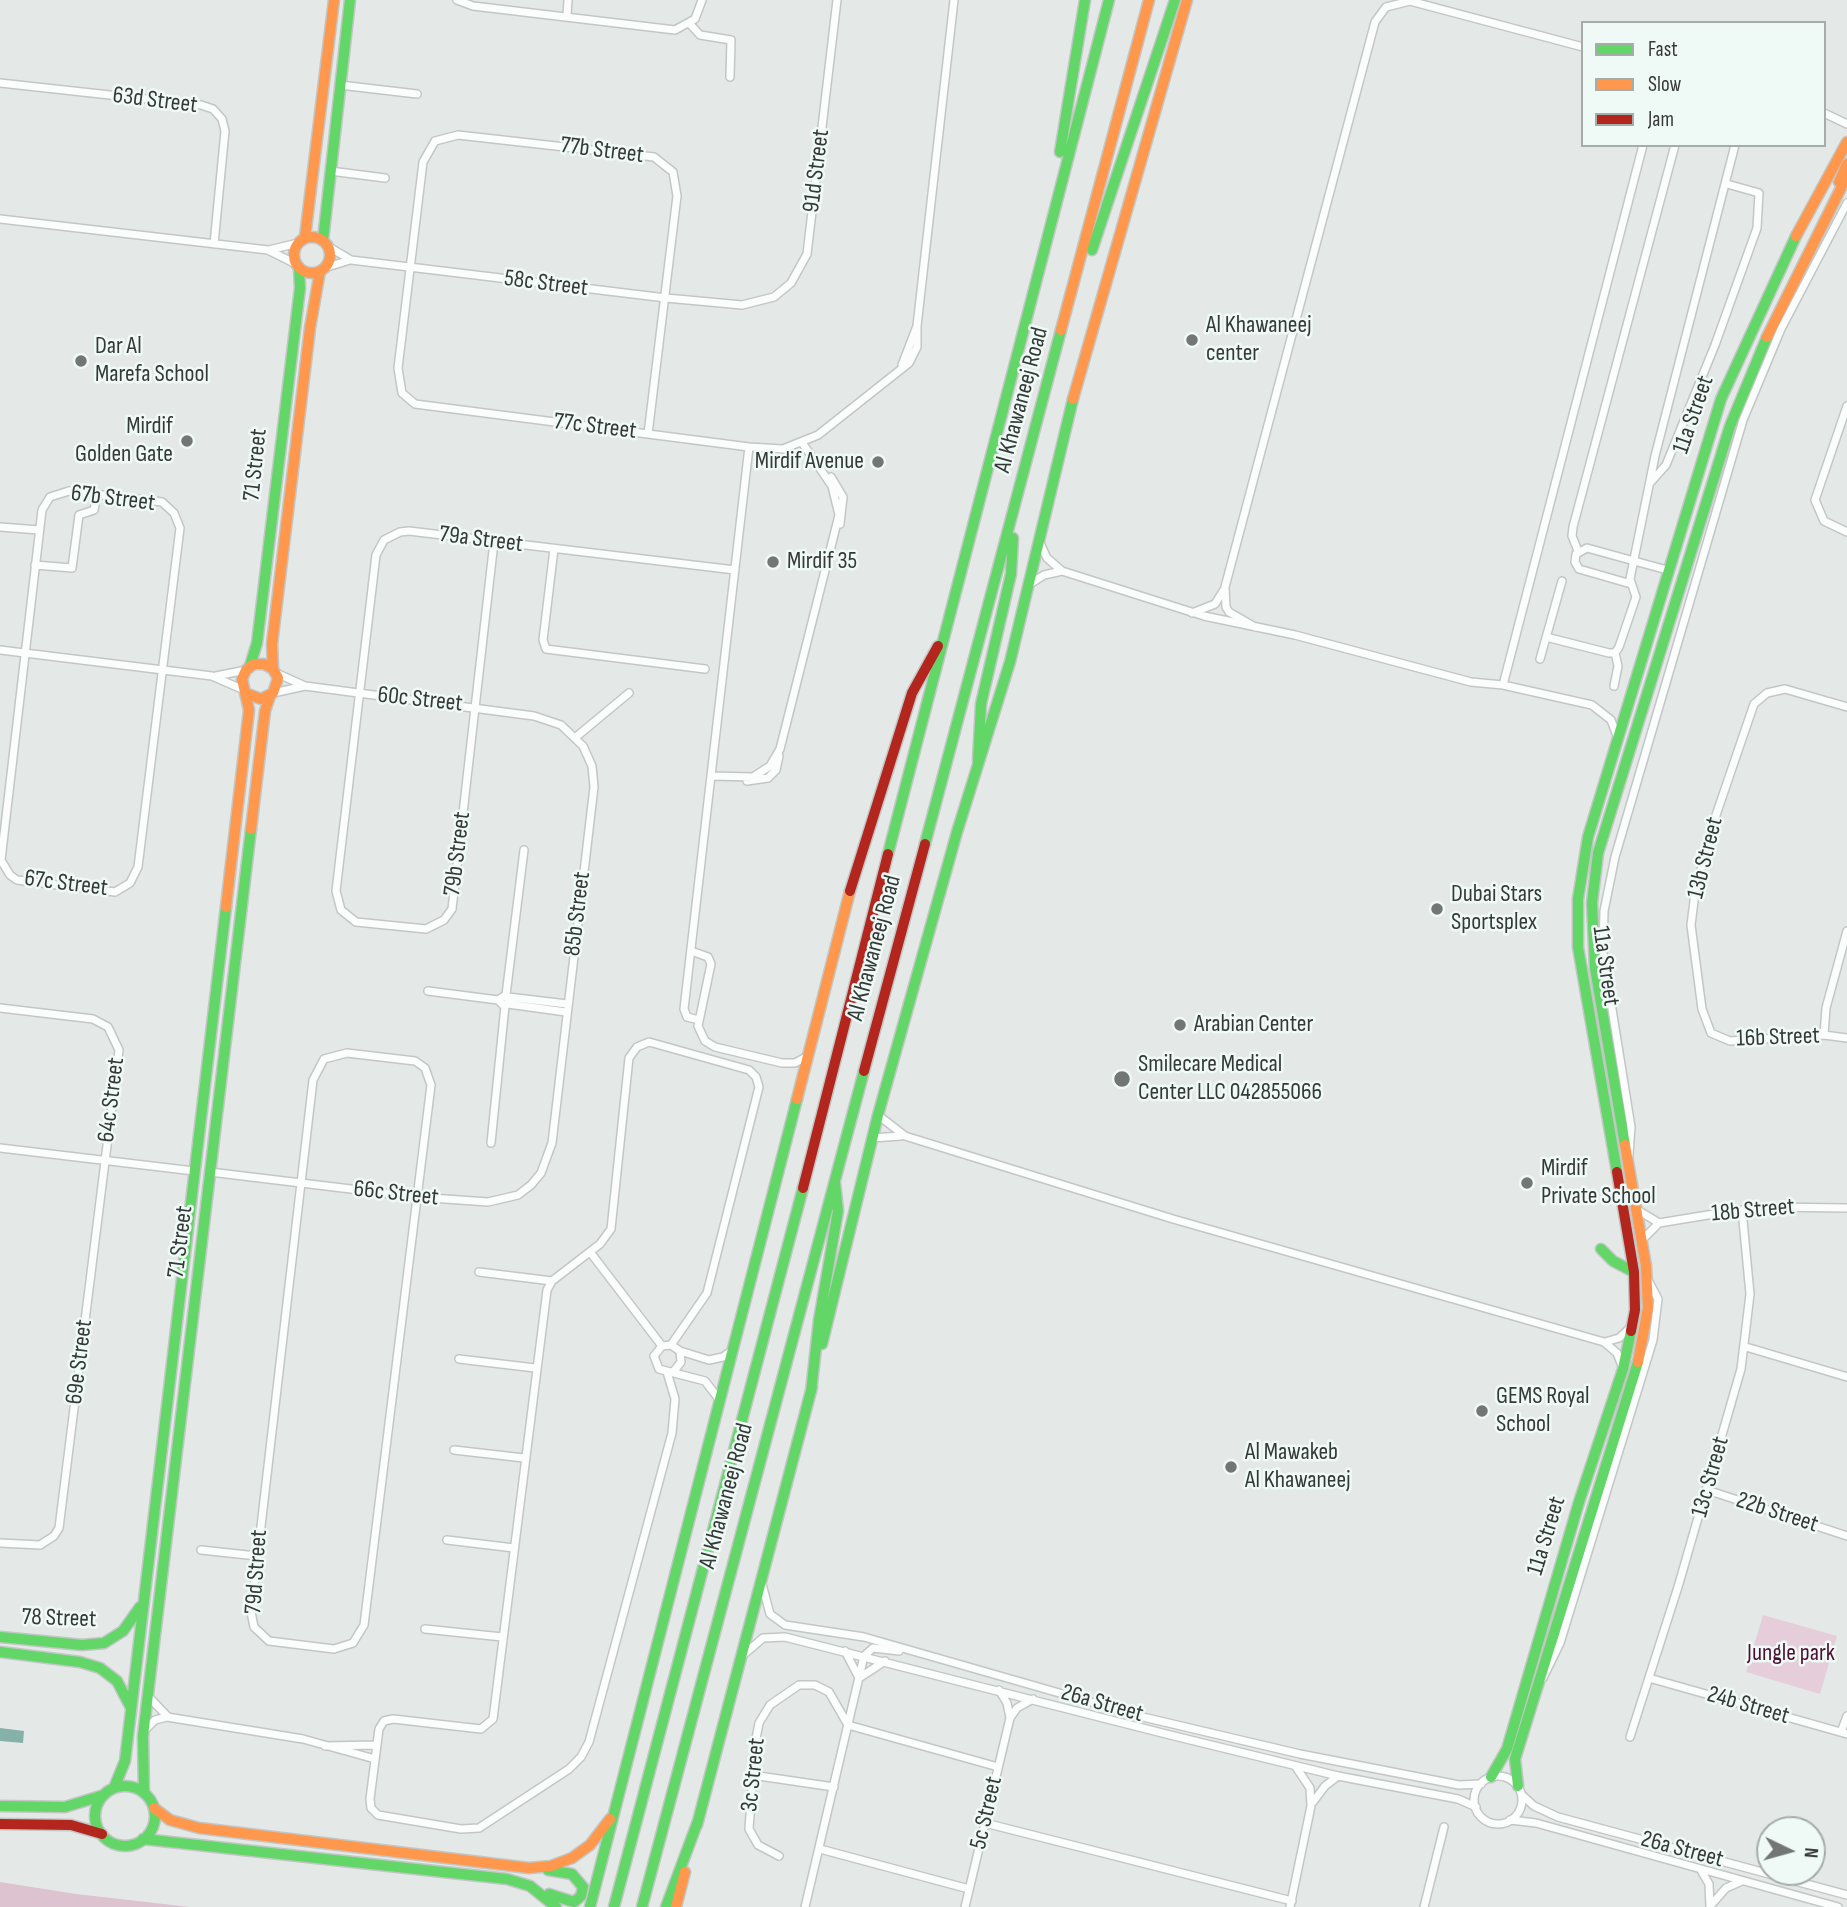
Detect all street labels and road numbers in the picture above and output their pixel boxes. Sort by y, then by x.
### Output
street label: 63d Street [111,82,199,120]
street label: 91d Street [798,128,836,214]
street label: 77b Street [559,132,645,170]
street label: 58c Street [502,265,590,303]
street label: Al Khawaneej Road [989,324,1055,476]
street label: 11a Street [1667,372,1721,458]
street label: 77c Street [552,408,638,446]
street label: 71 Street [238,427,274,503]
street label: 67b Street [69,480,157,518]
street label: 79a Street [438,521,524,559]
street label: 60c Street [376,681,464,719]
street label: 79b Street [439,810,477,898]
street label: 13b Street [1682,814,1730,902]
street label: 67c Street [23,865,109,903]
street label: 85b Street [559,870,597,958]
street label: Al Khawaneej Road [842,872,908,1024]
street label: 11a Street [1585,924,1625,1008]
street label: 16b Street [1736,1022,1820,1054]
street label: 64c Street [93,1056,131,1144]
street label: 66c Street [352,1175,440,1213]
street label: 18b Street [1710,1193,1796,1229]
street label: 71 Street [162,1204,200,1280]
street label: 69e Street [61,1318,99,1406]
street label: Al Khawaneej Road [694,1420,760,1572]
street label: 13c Street [1686,1433,1736,1521]
street label: 22b Street [1733,1486,1821,1540]
street label: 11a Street [1521,1493,1573,1579]
street label: 79d Street [240,1529,274,1615]
street label: 78 Street [21,1603,97,1635]
street label: 26a Street [1058,1679,1146,1729]
street label: 24b Street [1704,1681,1792,1731]
street label: 3c Street [736,1737,772,1813]
street label: 5c Street [965,1774,1009,1852]
street label: 26a Street [1638,1825,1726,1875]

